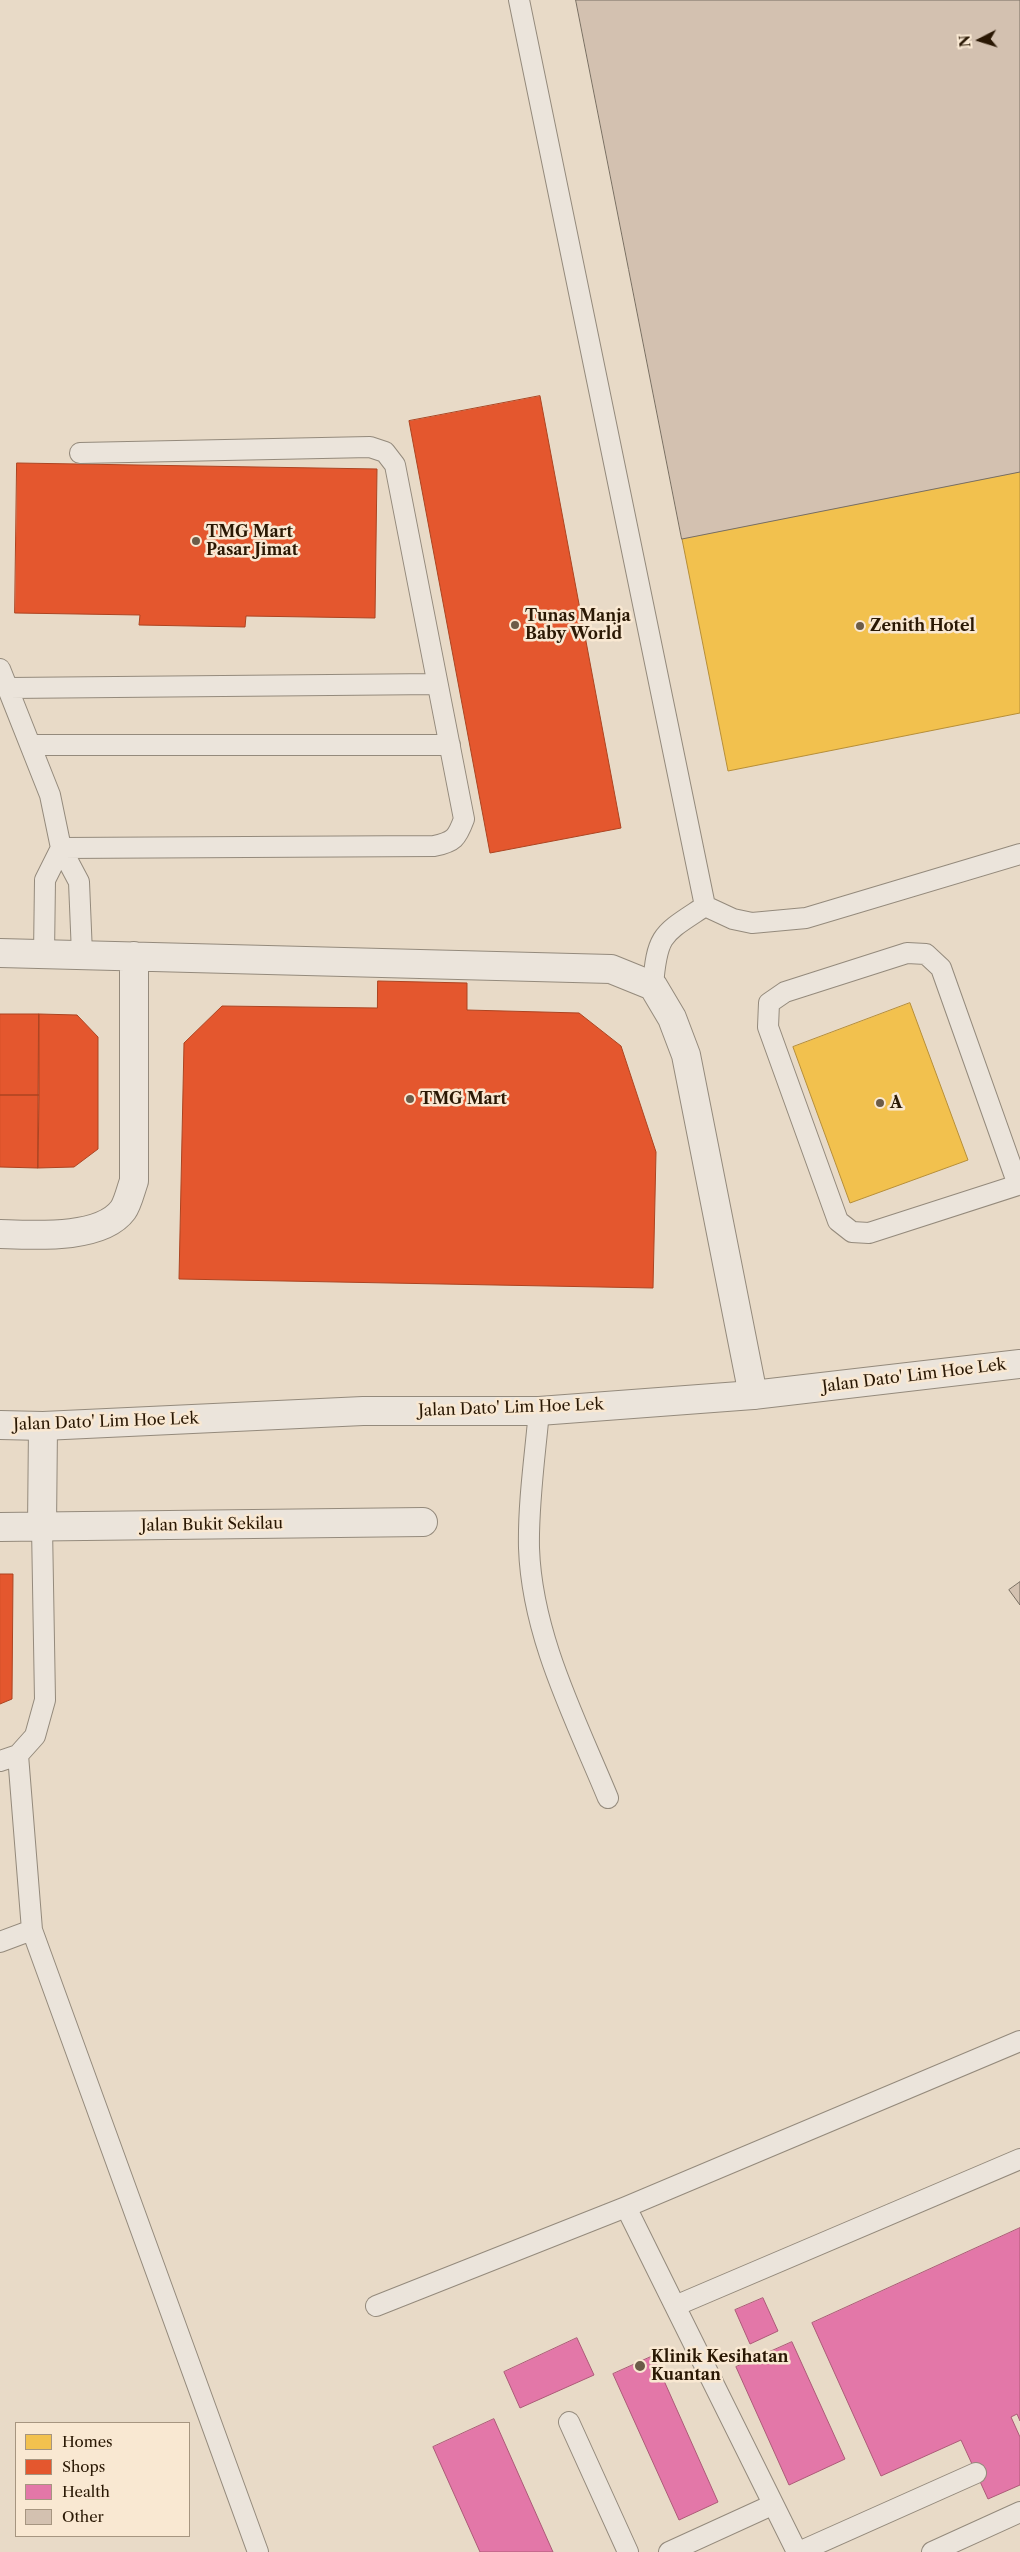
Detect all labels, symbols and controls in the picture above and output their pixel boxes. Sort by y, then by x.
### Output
north arrow [955,15,1005,65]
text: N [956,34,975,48]
place label: TMG Mart Pasar Jimat [206,522,298,560]
marker: TMG Mart Pasar Jimat [190,535,202,547]
place label: Tunas Manja Baby World [525,606,631,644]
place label: Zenith Hotel [870,616,975,636]
marker: Tunas Manja Baby World [509,619,521,631]
marker: Zenith Hotel [854,620,866,632]
place label: TMG Mart [420,1089,507,1109]
marker: TMG Mart [404,1093,416,1105]
place label: A [890,1093,902,1113]
marker: A [874,1097,886,1109]
street label: Jalan Dato' Lim Hoe Lek [821,1355,1007,1397]
street label: Jalan Dato' Lim Hoe Lek [418,1395,604,1421]
street label: Jalan Dato' Lim Hoe Lek [13,1409,199,1435]
street label: Jalan Bukit Sekilau [141,1514,283,1536]
place label: Klinik Kesihatan Kuantan [651,2347,788,2385]
marker: Klinik Kesihatan Kuantan [633,2359,647,2373]
legend [15,2422,190,2537]
text: Homes [62,2432,113,2451]
text: Shops [62,2457,105,2476]
text: Health [62,2482,110,2501]
text: Other [62,2507,104,2526]

